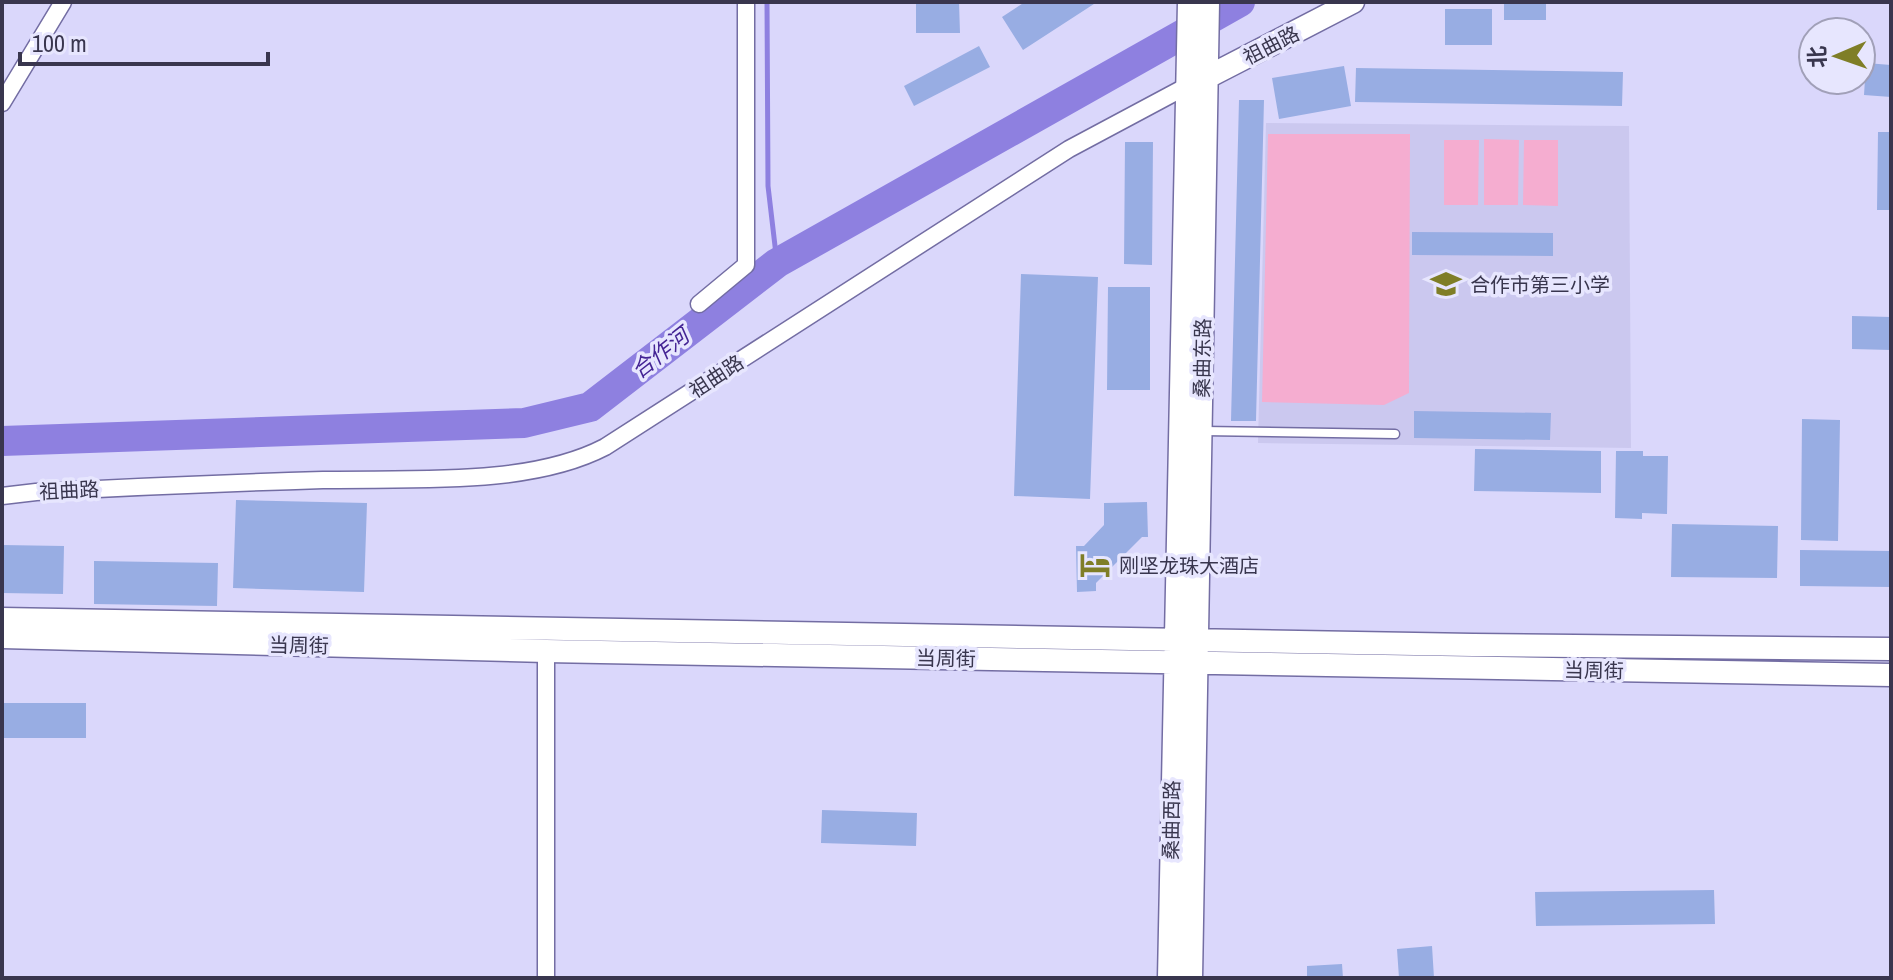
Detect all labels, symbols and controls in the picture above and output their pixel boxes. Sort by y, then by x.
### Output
scale bar [20,16,268,66]
north arrow [1797,16,1877,96]
street label: 祖曲路 [1238,19,1304,71]
text: 100 m [32,27,87,59]
text: 北 [1802,45,1832,68]
school or university icon: 合作市第三小学 [1429,267,1463,301]
place label: 合作市第三小学 [1470,271,1610,298]
water label: 合作河 [625,318,698,385]
street label: 桑曲东路 [1188,318,1216,398]
street label: 祖曲路 [683,348,749,404]
street label: 祖曲路 [38,475,100,505]
hotel icon: 刚坚龙珠大酒店 [1078,548,1112,582]
place label: 刚坚龙珠大酒店 [1119,552,1259,579]
street label: 当周街 [269,631,329,659]
street label: 当周街 [916,644,976,672]
street label: 当周街 [1564,656,1624,684]
street label: 桑曲西路 [1157,780,1185,860]

